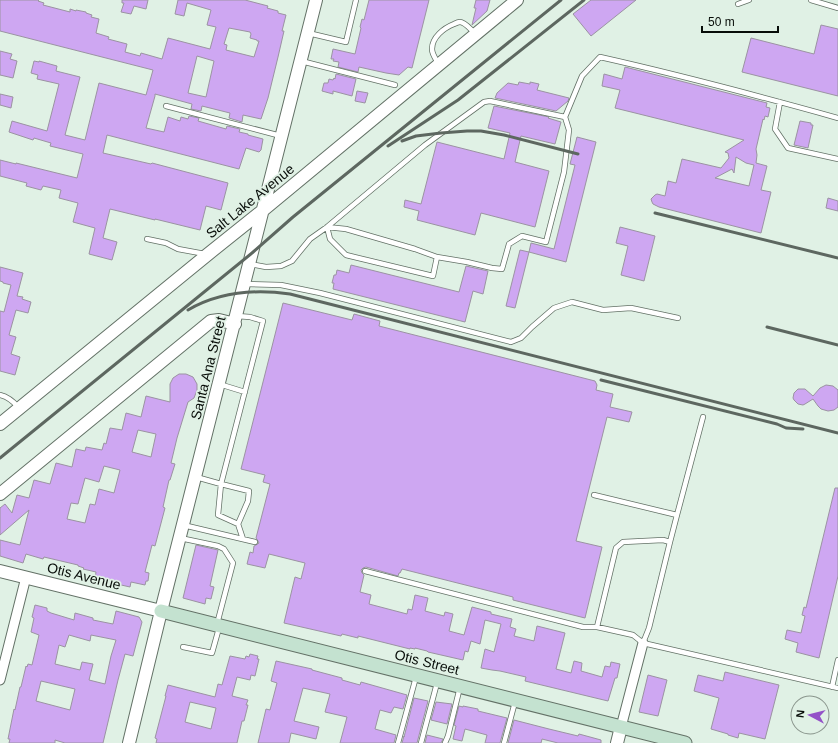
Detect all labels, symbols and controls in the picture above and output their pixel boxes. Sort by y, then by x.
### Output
scale bar [702,8,778,34]
text: 50 m [708,15,735,29]
street label: Salt Lake Avenue [203,160,297,241]
street label: Santa Ana Street [187,315,229,421]
street label: Otis Avenue [46,559,123,593]
street label: Otis Street [393,646,461,678]
north arrow [790,695,830,735]
text: N [794,709,807,718]

